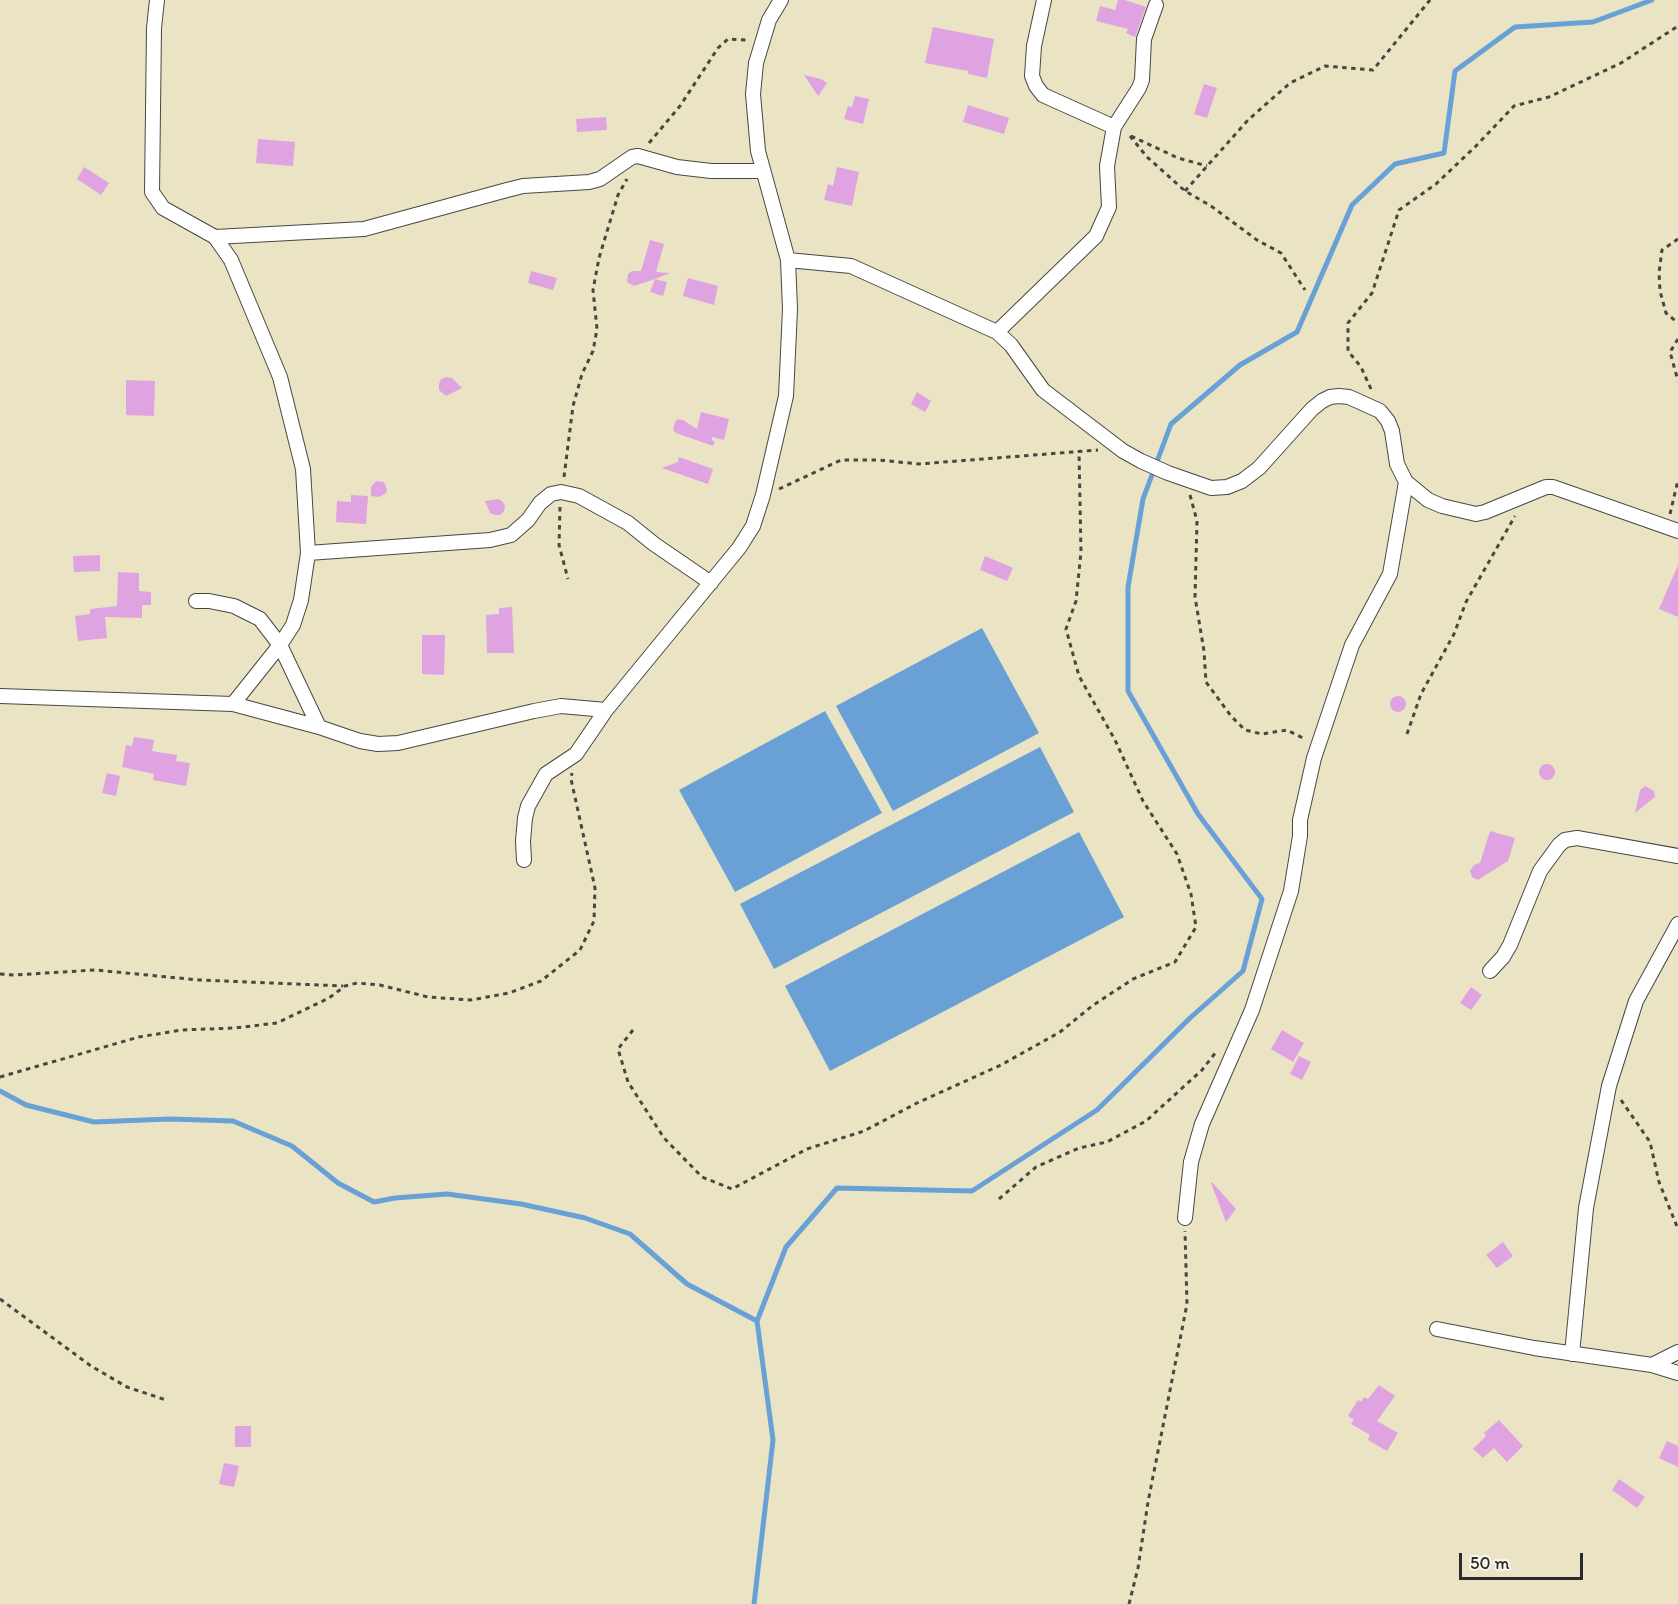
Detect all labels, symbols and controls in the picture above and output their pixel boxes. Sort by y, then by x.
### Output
scale bar [1462,1541,1586,1579]
text: 50 m [1470,1552,1510,1574]

